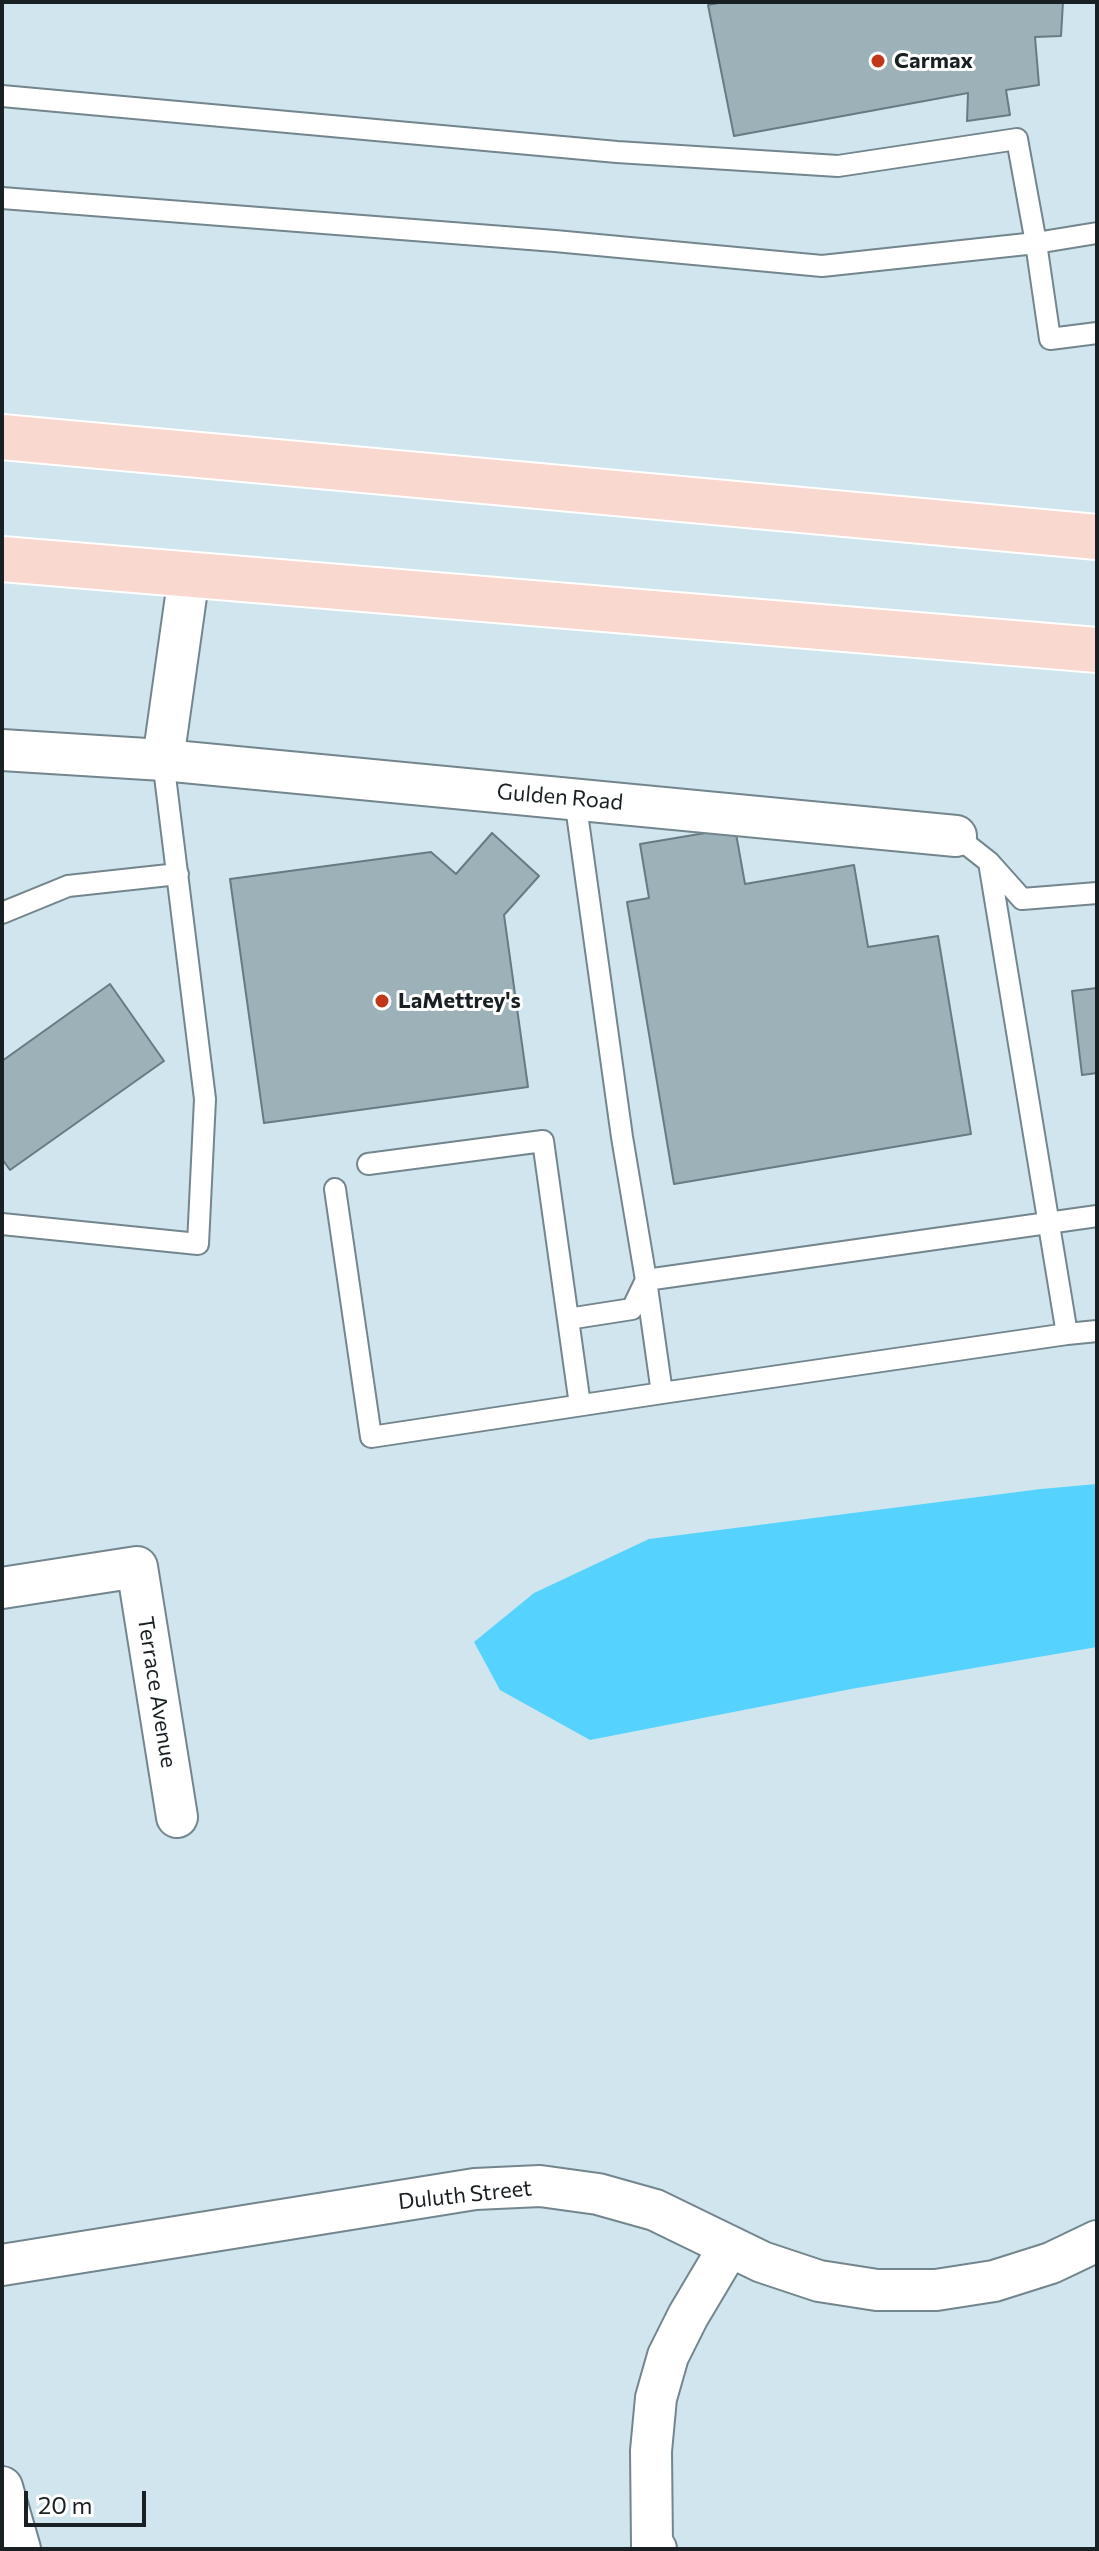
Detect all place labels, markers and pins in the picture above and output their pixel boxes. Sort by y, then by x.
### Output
place label: Carmax [894,48,973,74]
marker: Carmax [869,52,887,70]
place label: LaMettrey's [398,988,521,1014]
marker: LaMettrey's [373,992,391,1010]

